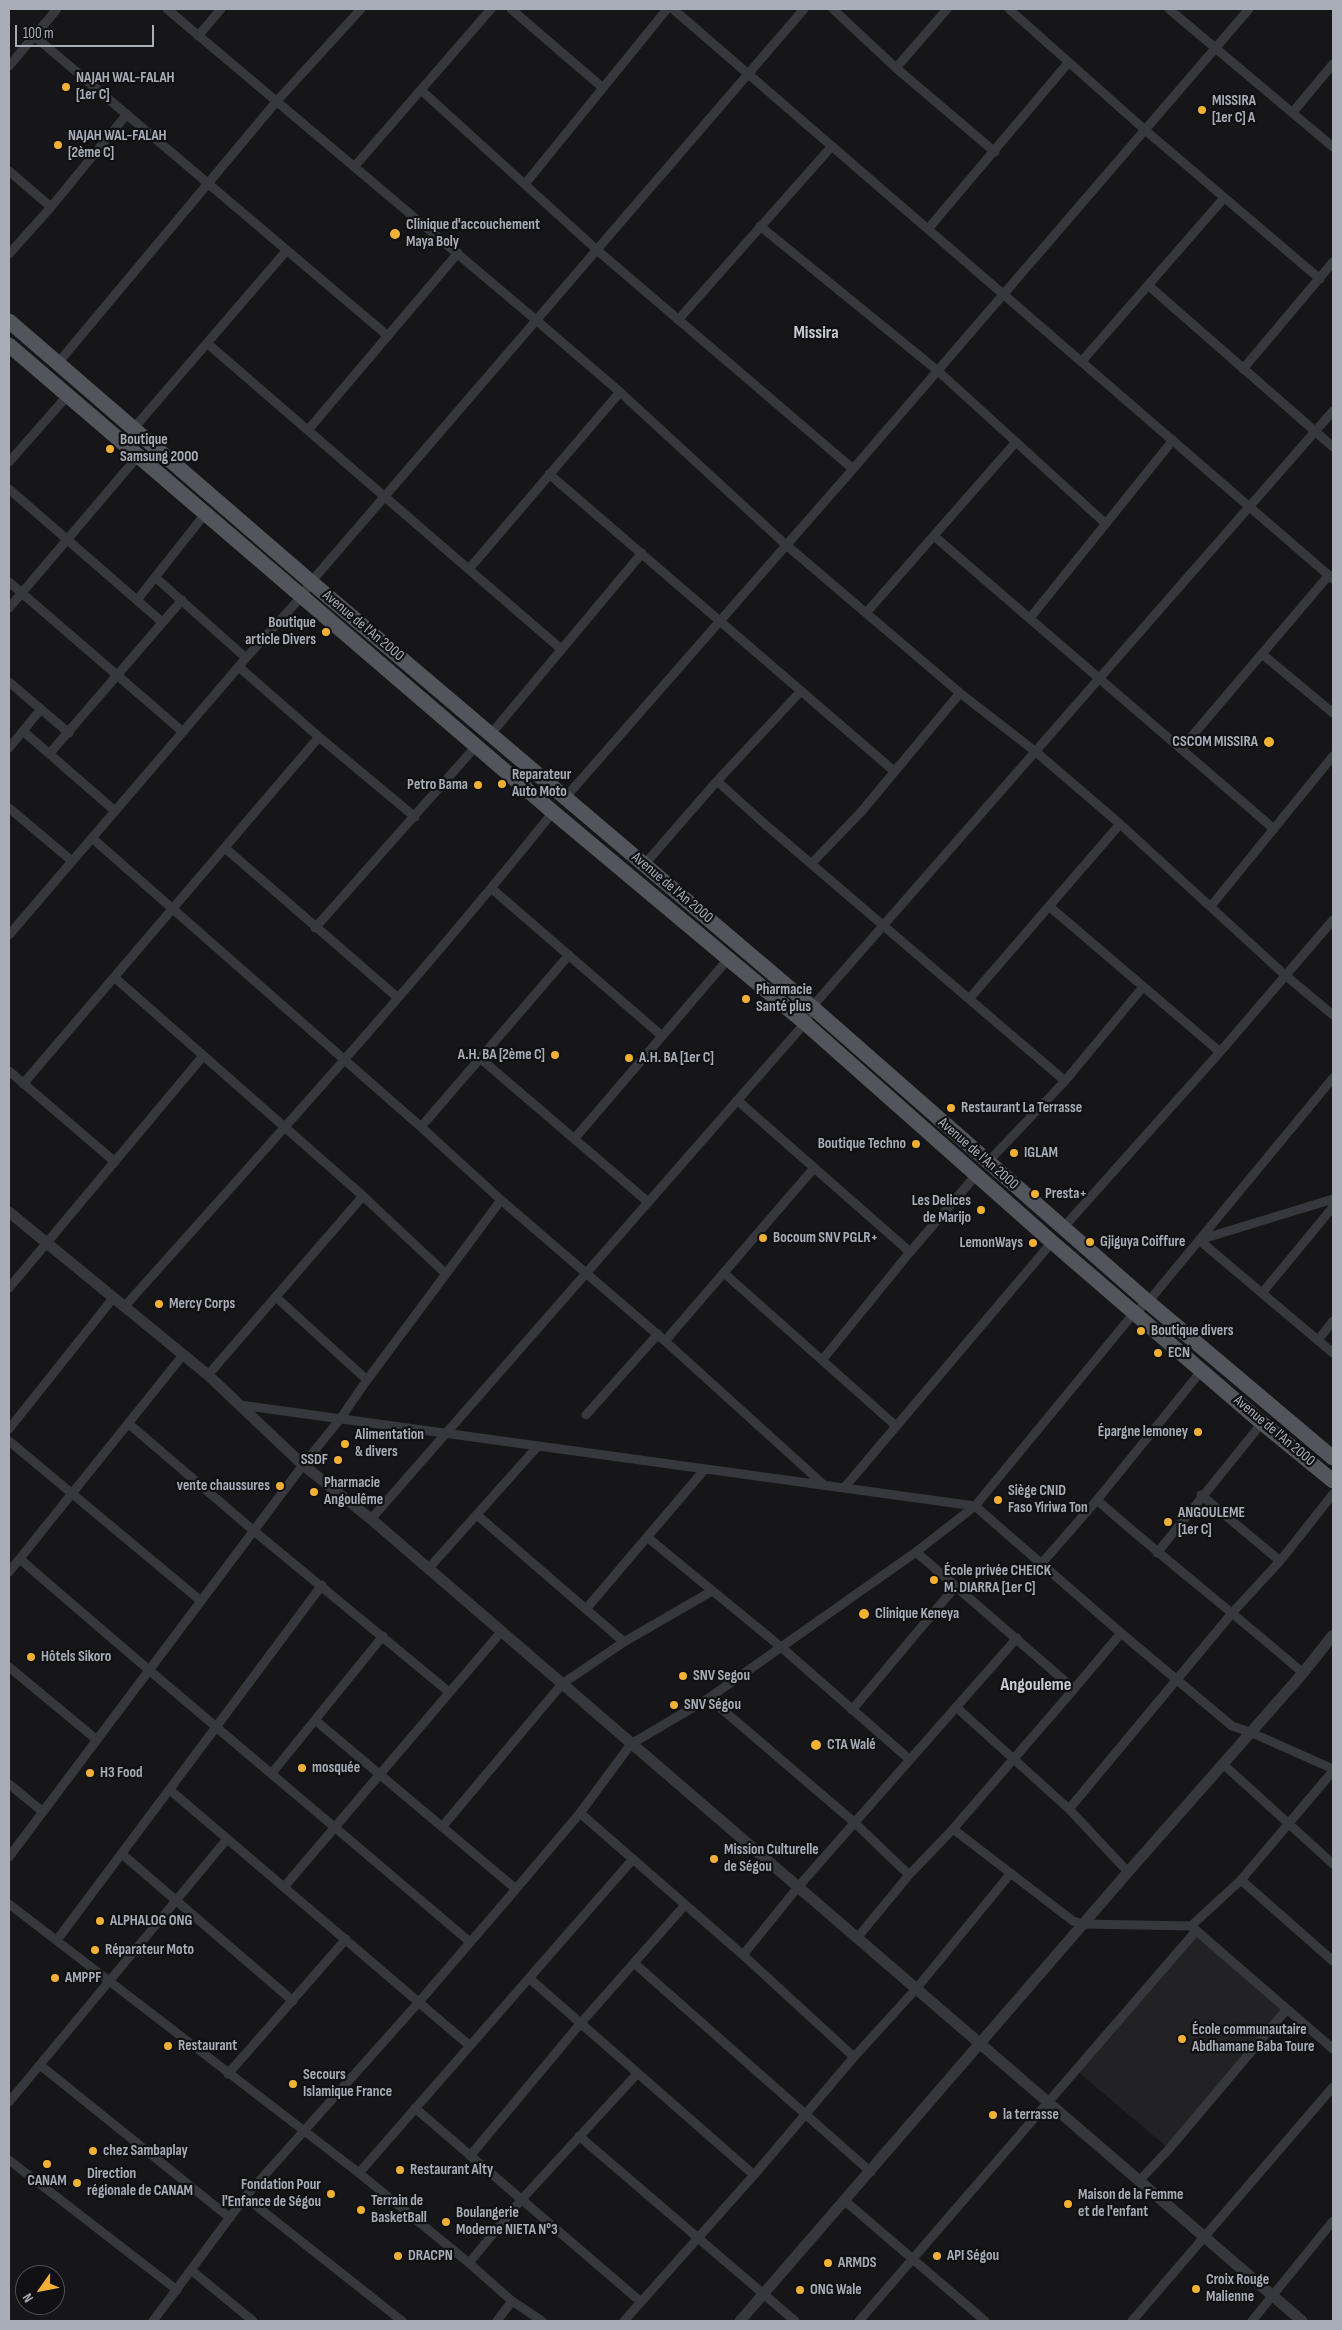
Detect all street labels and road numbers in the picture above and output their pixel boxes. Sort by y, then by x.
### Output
street label: Avenue de l'An 2000 [319,587,407,665]
street label: Avenue de l'An 2000 [628,849,716,927]
street label: Avenue de l'An 2000 [934,1114,1022,1194]
street label: Avenue de l'An 2000 [1230,1392,1318,1470]

